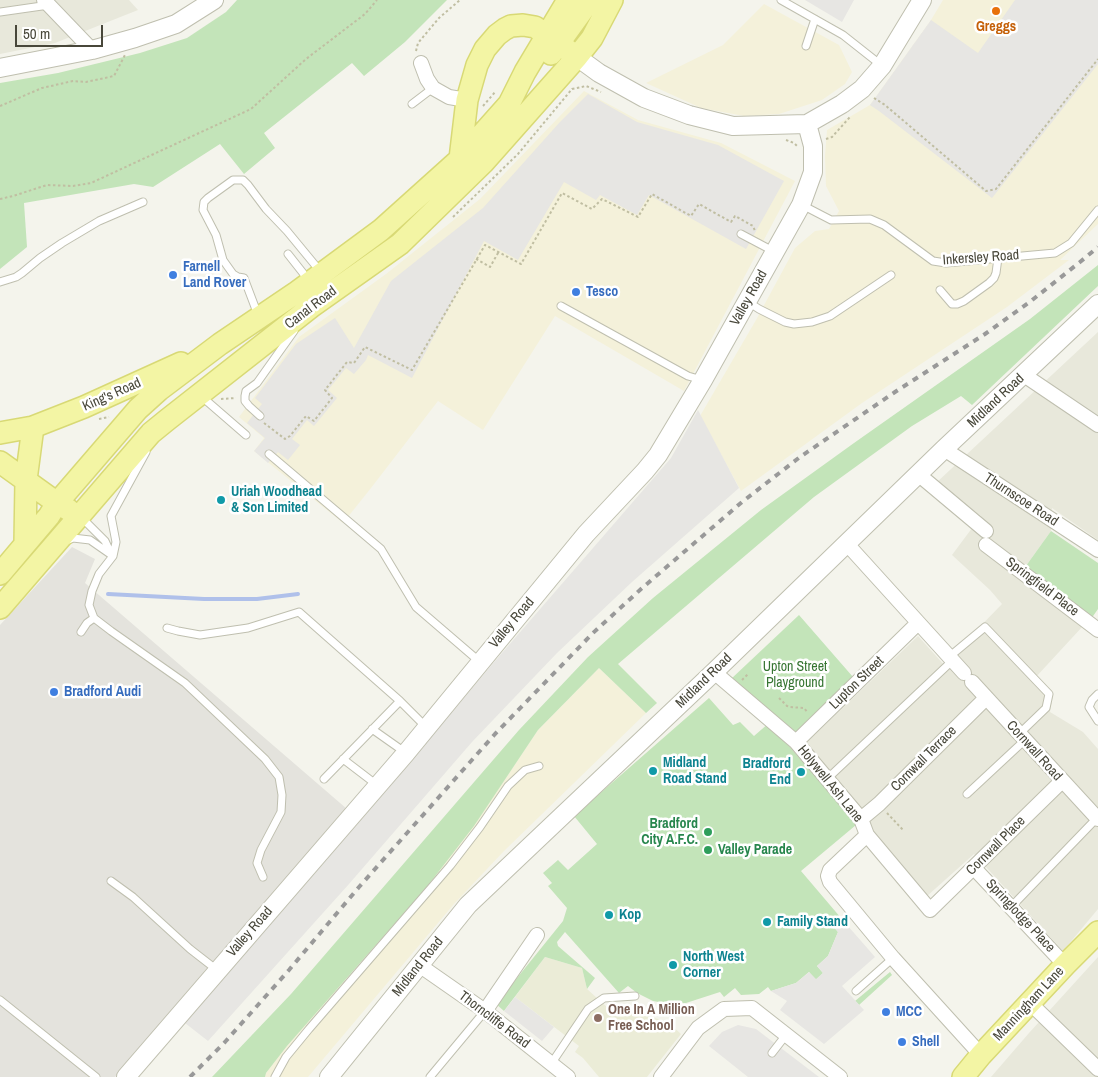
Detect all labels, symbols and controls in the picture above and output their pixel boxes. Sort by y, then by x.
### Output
marker: Greggs [990,5,1002,17]
scale bar [18,15,105,47]
place label: Greggs [976,19,1016,35]
text: 50 m [23,23,50,44]
street label: Inkersley Road [942,247,1020,269]
place label: Farnell Land Rover [183,259,246,292]
street label: Valley Road [727,267,771,329]
marker: Farnell Land Rover [167,269,179,281]
street label: Canal Road [282,283,340,333]
place label: Tesco [586,284,618,300]
marker: Tesco [570,286,582,298]
street label: Midland Road [964,370,1028,432]
street label: King's Road [80,375,144,415]
street label: Thurnscoe Road [981,470,1061,530]
place label: Uriah Woodhead & Son Limited [231,484,322,516]
marker: Uriah Woodhead & Son Limited [215,494,227,506]
street label: Springfield Place [1002,554,1082,620]
street label: Valley Road [486,594,538,652]
street label: Midland Road [672,650,736,712]
street label: Lupton Street [826,653,888,713]
park label: Upton Street Playground [763,659,827,692]
place label: Bradford Audi [64,684,141,700]
marker: Bradford Audi [48,686,60,698]
street label: Cornwall Road [1003,717,1065,785]
street label: Cornwall Terrace [888,723,960,795]
street label: Holywell Ash Lane [794,742,866,826]
place label: Midland Road Stand [663,755,727,788]
place label: Bradford End [743,756,791,789]
marker: Midland Road Stand [647,765,659,777]
marker: Bradford End [795,766,807,778]
street label: Cornwall Place [963,813,1029,879]
place label: Bradford City A.F.C. [641,816,698,849]
marker: Bradford City A.F.C. [702,826,714,838]
place label: Valley Parade [718,842,792,858]
marker: Valley Parade [702,844,714,856]
street label: Springlodge Place [982,876,1058,956]
street label: Valley Road [224,903,276,961]
place label: Kop [619,907,641,923]
marker: Kop [603,909,615,921]
place label: Family Stand [777,914,848,930]
marker: Family Stand [761,916,773,928]
street label: Midland Road [389,934,447,1000]
place label: North West Corner [683,949,744,982]
marker: North West Corner [667,959,679,971]
street label: Manningham Lane [990,963,1068,1045]
street label: Thorncliffe Road [455,988,533,1052]
place label: One In A Million Free School [608,1002,695,1034]
place label: MCC [896,1004,922,1020]
marker: MCC [880,1006,892,1018]
marker: One In A Million Free School [592,1012,604,1024]
place label: Shell [912,1034,939,1050]
marker: Shell [896,1036,908,1048]

